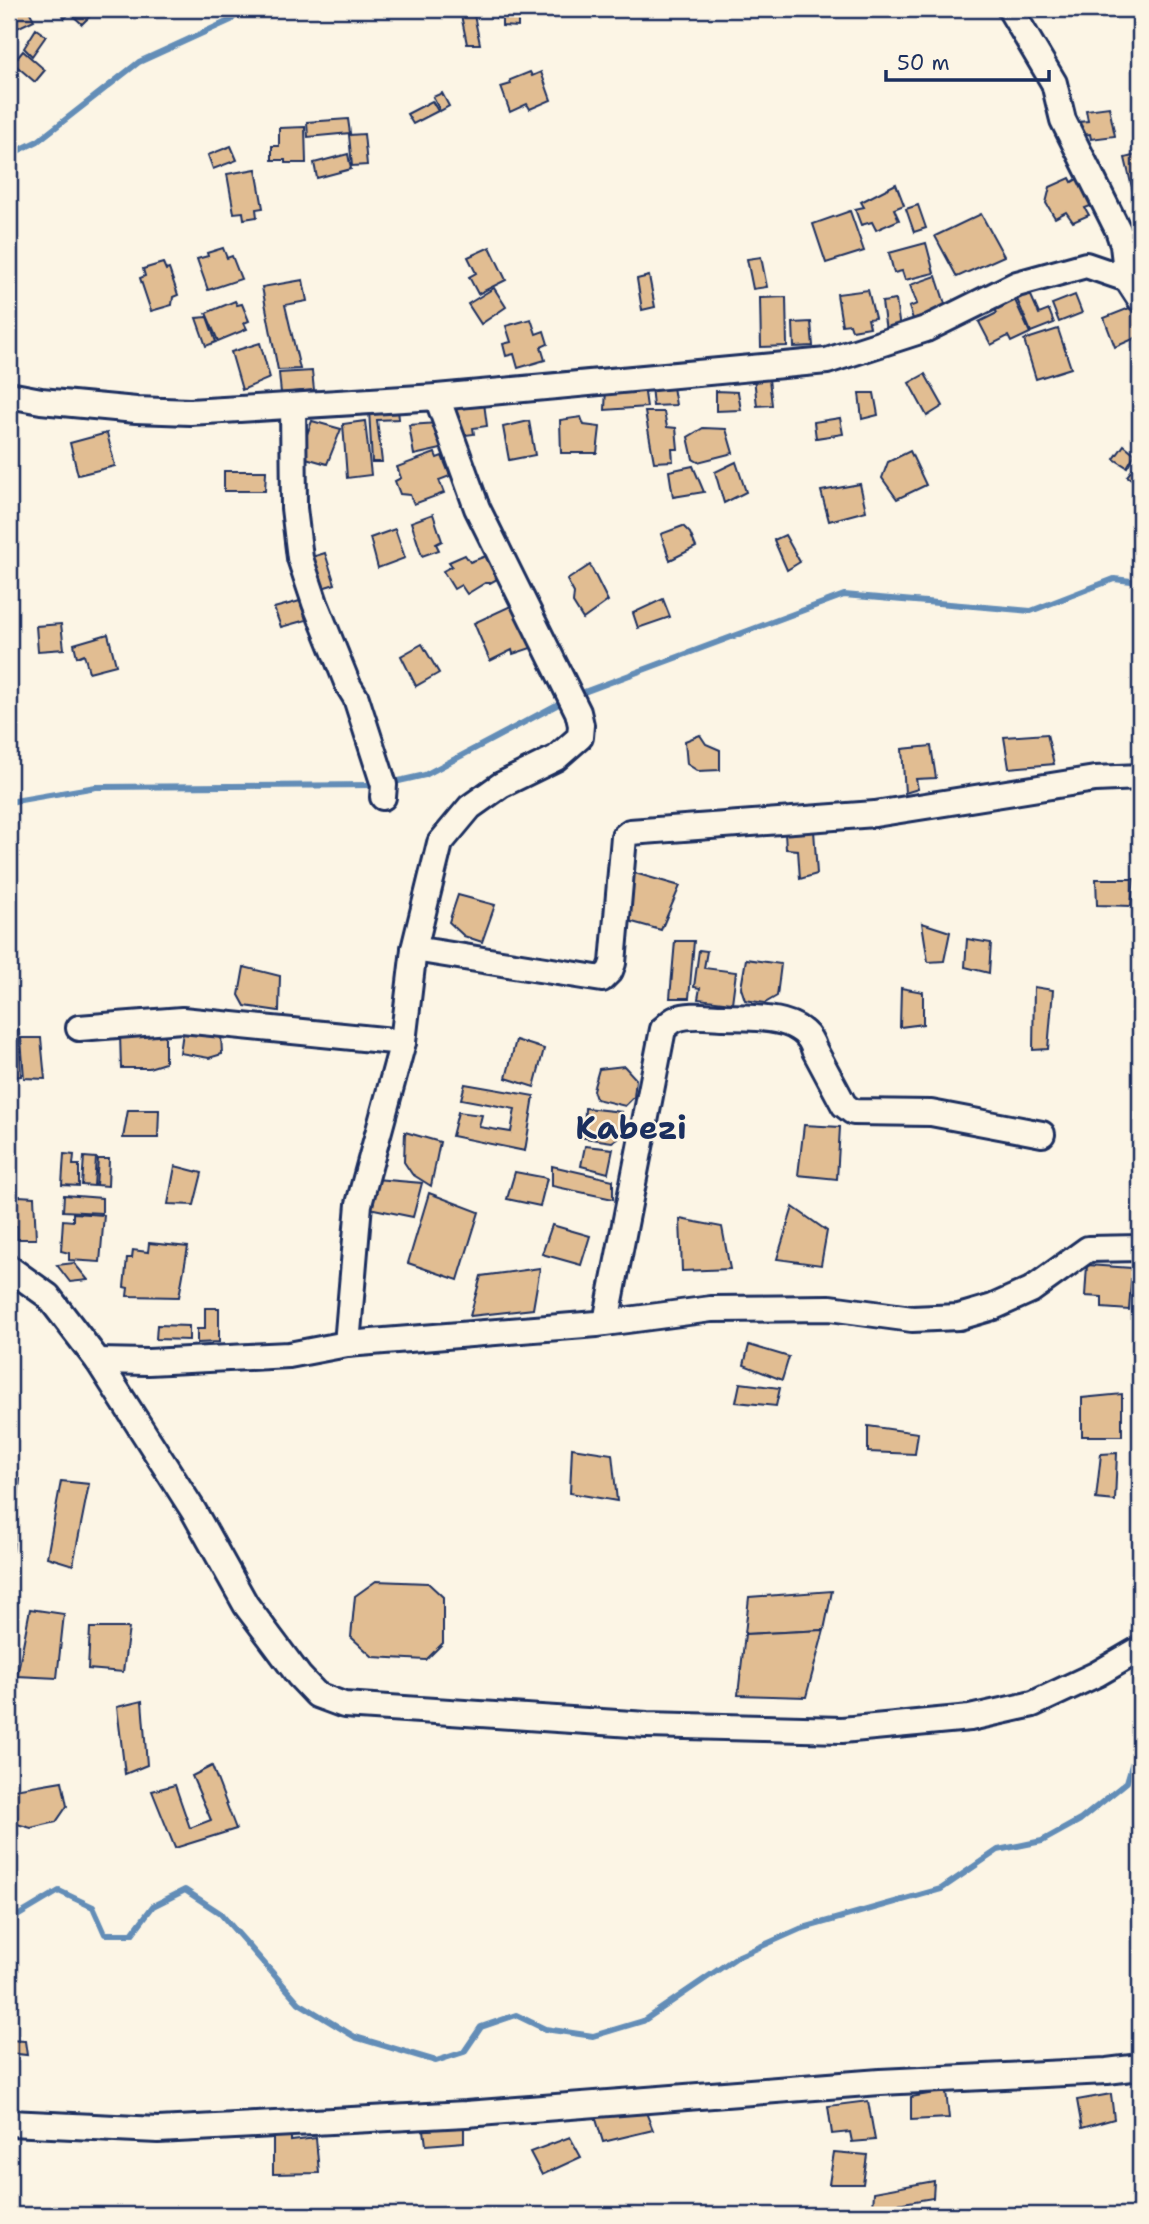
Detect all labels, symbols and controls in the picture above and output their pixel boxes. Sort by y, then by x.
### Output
scale bar [886,38,1049,82]
text: 50 m [897,49,950,77]
district label: Kabezi [575,1106,687,1149]

